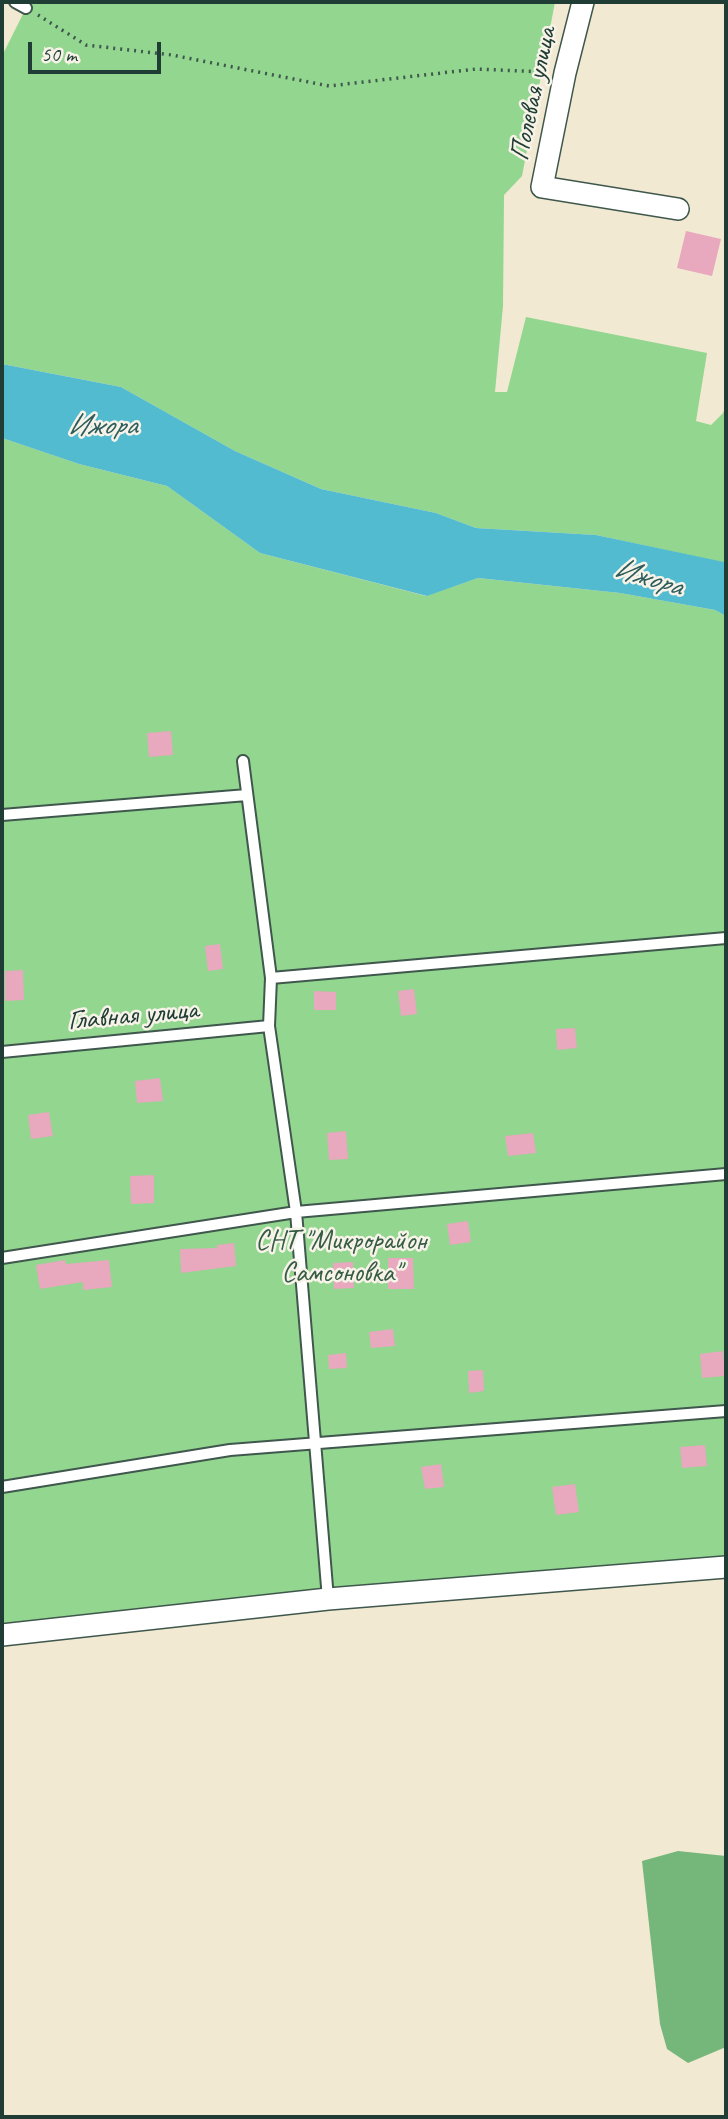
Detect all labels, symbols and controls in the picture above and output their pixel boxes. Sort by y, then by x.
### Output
street label: Полевая улица [503,24,565,164]
scale bar [32,28,164,72]
text: 50 m [41,41,77,67]
water label: Ижора [68,408,136,444]
water label: Ижора [610,551,686,605]
street label: Главная улица [66,994,200,1038]
park label: СНТ "Микрорайон Самсоновка" [255,1225,427,1291]

